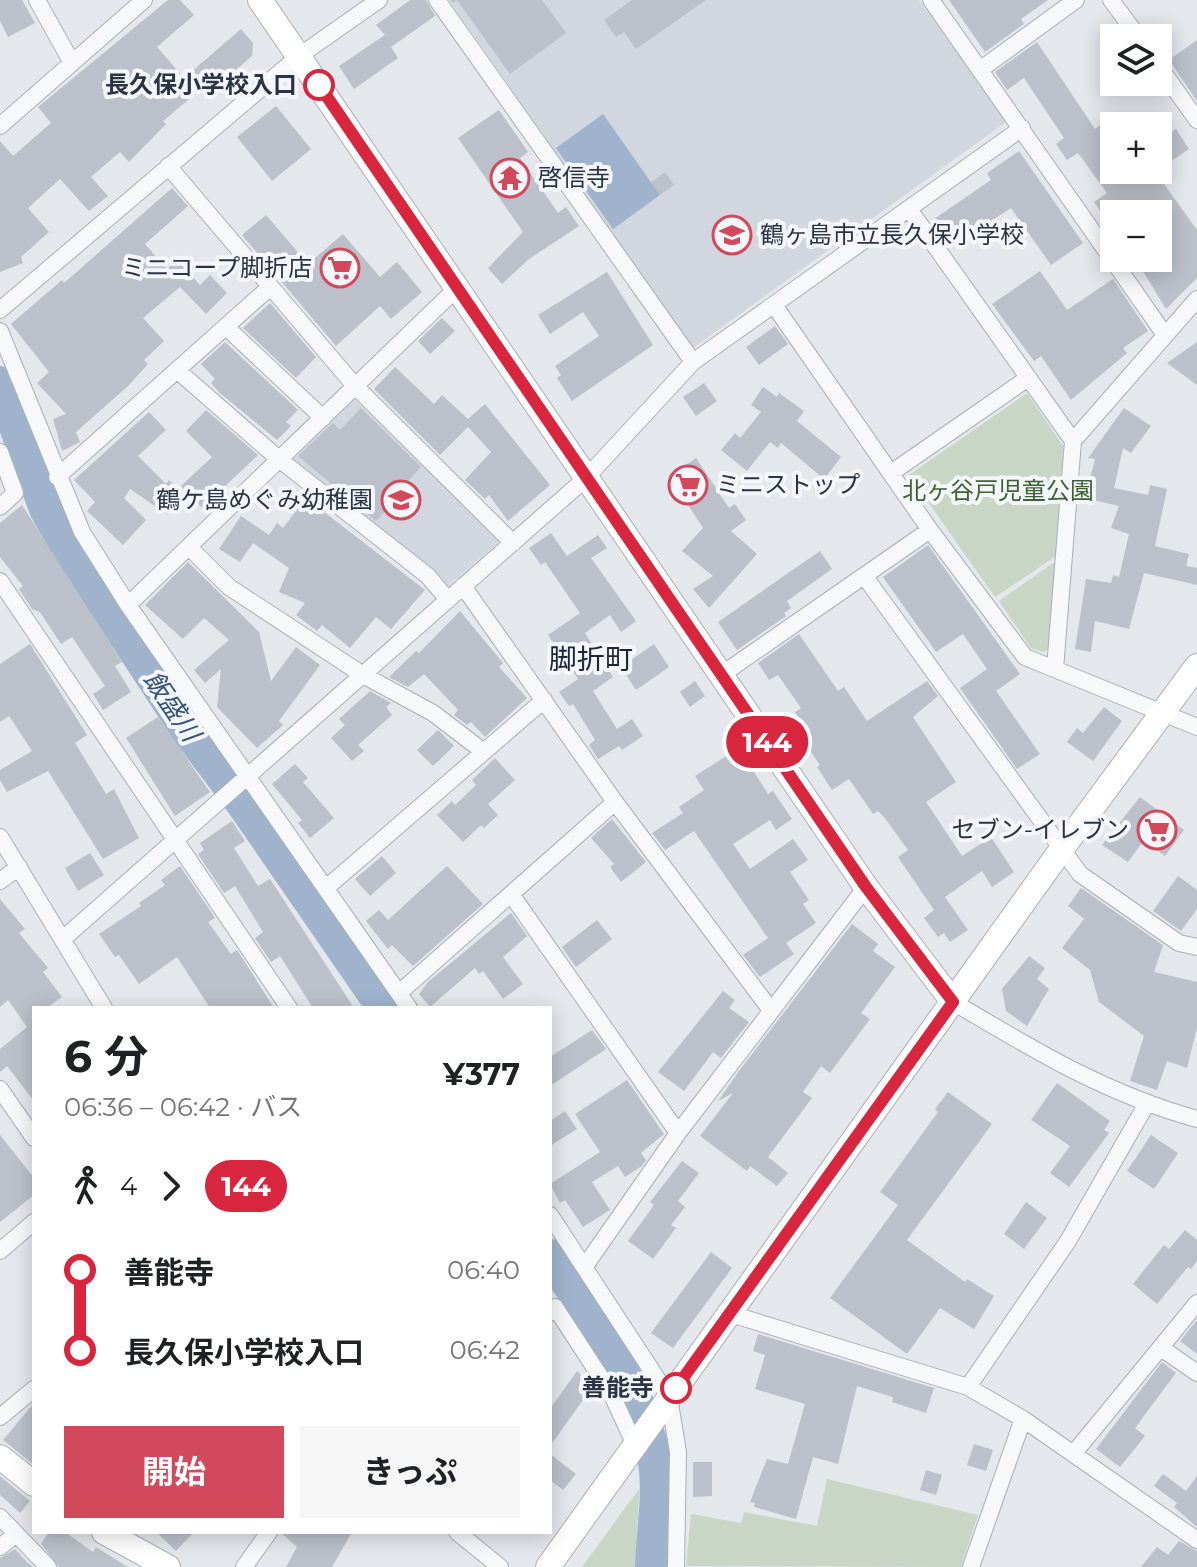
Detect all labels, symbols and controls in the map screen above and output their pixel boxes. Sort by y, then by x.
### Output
map controls [1100,24,1172,272]
button: layers [1100,24,1172,96]
place label: 長久保小学校入口 [105,70,297,99]
marker: 長久保小学校入口 [304,70,334,100]
button: + [1100,112,1172,184]
temple icon: 啓信寺 [489,157,531,199]
place label: 啓信寺 [538,163,610,192]
button: − [1100,200,1172,272]
school or university icon: 鶴ヶ島市立長久保小学校 [711,214,753,256]
place label: 鶴ヶ島市立長久保小学校 [760,220,1024,249]
supermarket icon: ミニコープ脚折店 [319,247,361,289]
place label: ミニコープ脚折店 [121,253,312,282]
supermarket icon: ミニストップ [667,464,709,506]
place label: ミニストップ [716,470,860,499]
park label: 北ヶ谷戸児童公園 [902,476,1094,505]
school or university icon: 鶴ケ島めぐみ幼稚園 [380,479,422,521]
place label: 鶴ケ島めぐみ幼稚園 [156,485,373,514]
district label: 脚折町 [549,642,633,676]
water label: 飯盛川 [137,665,209,750]
line badge: 144 [721,716,813,768]
text: 144 [742,725,792,759]
supermarket icon: セブン-イレブン [1136,809,1178,851]
place label: セブン-イレブン [952,815,1129,844]
text: 6 分 [64,1029,148,1083]
text: ¥377 [443,1056,520,1093]
text: 06:36 – 06:42 · バス [64,1091,302,1123]
icon: walk [64,1164,108,1208]
icon: forward [149,1164,193,1208]
text: 144 [221,1169,271,1203]
text: 4 [120,1170,137,1202]
text: 善能寺 [124,1254,214,1291]
text: 06:40 [447,1254,520,1286]
text: 長久保小学校入口 [124,1334,364,1371]
text: 06:42 [450,1334,520,1366]
place label: 善能寺 [582,1373,654,1402]
marker: 善能寺 [661,1373,691,1403]
button: 開始 [64,1426,284,1518]
button: きっぷ [300,1426,520,1518]

